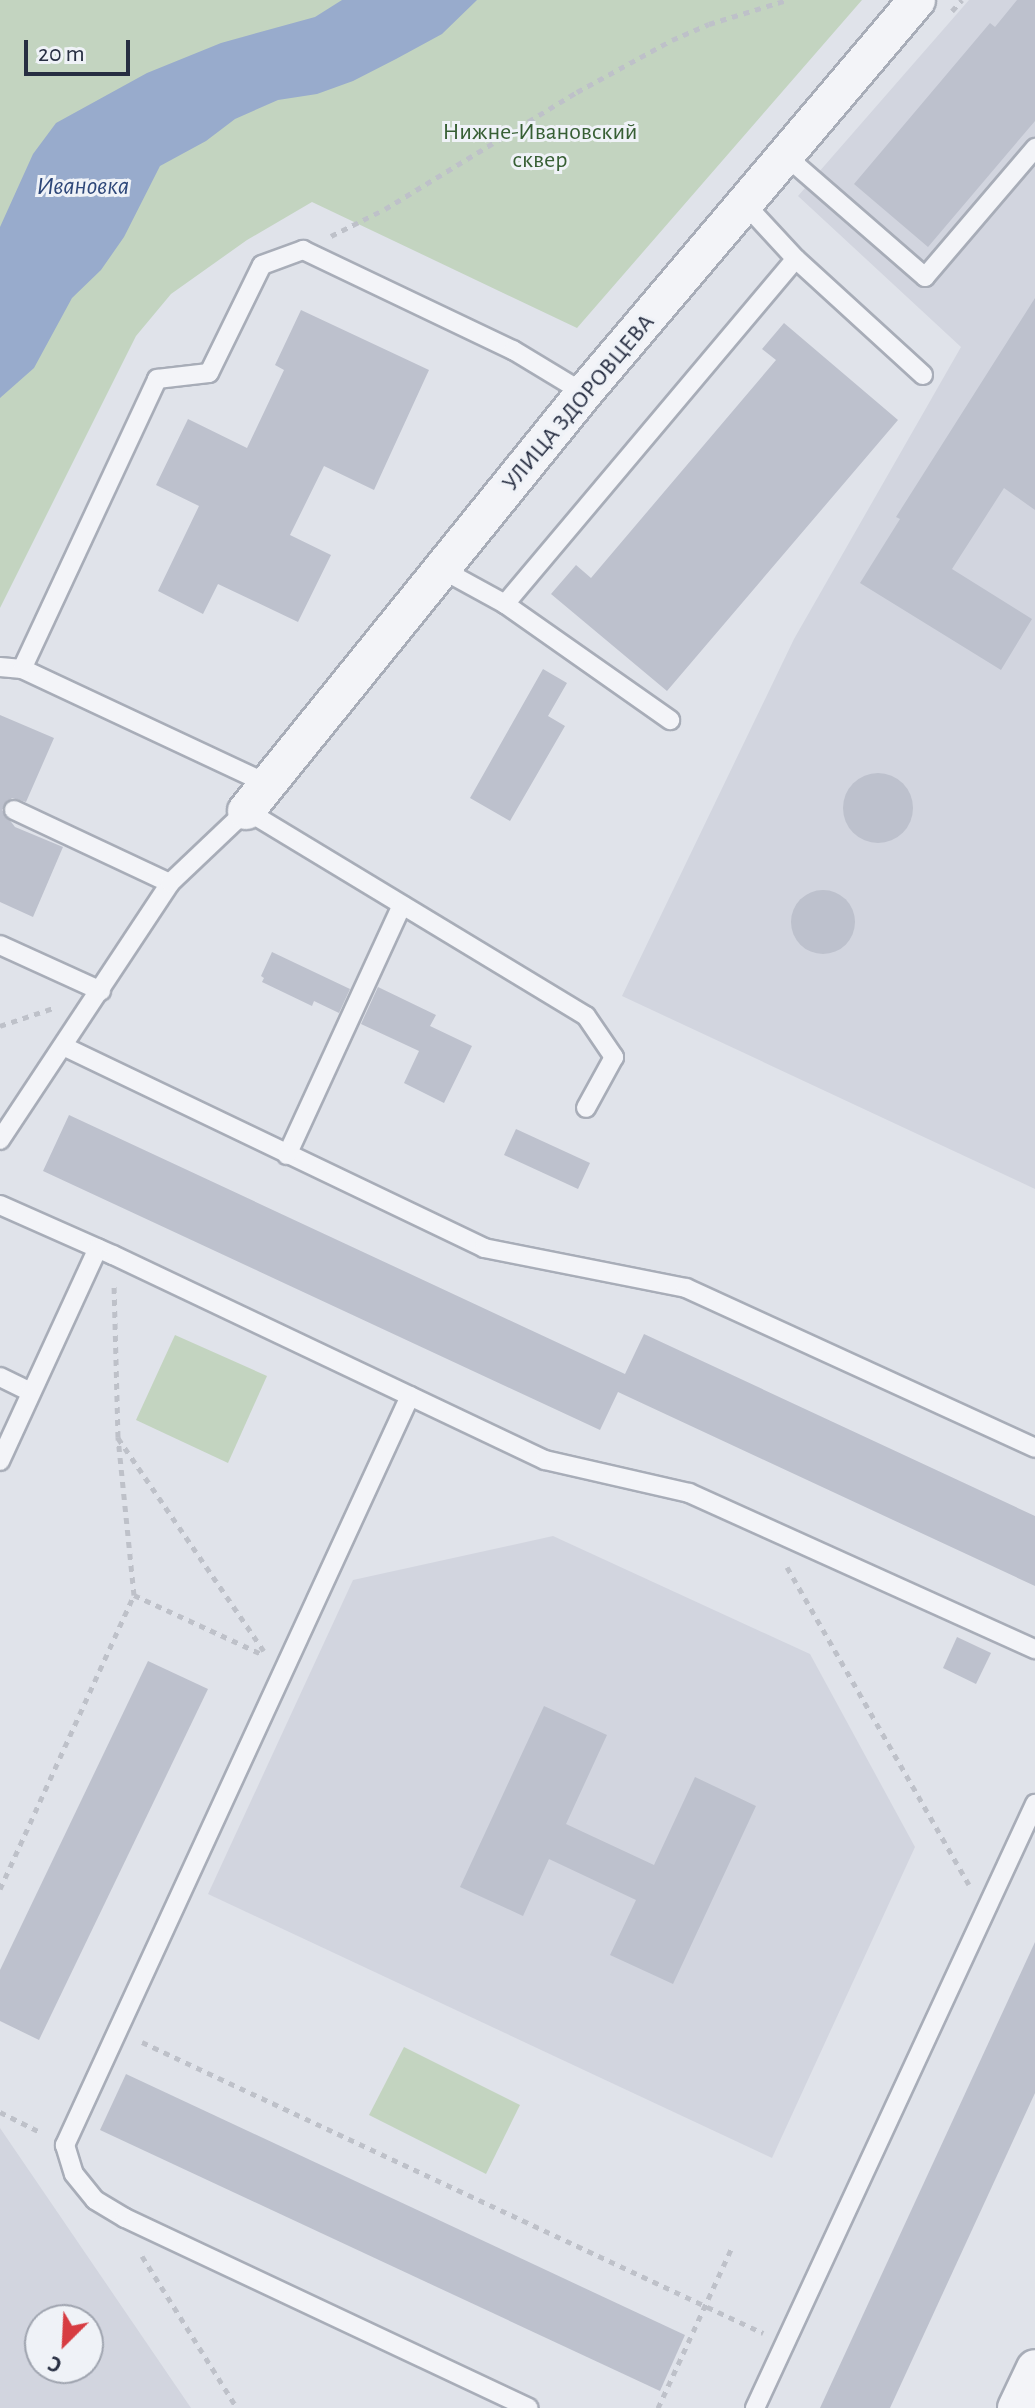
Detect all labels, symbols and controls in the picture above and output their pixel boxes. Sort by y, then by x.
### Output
scale bar [28,24,134,74]
text: 20 m [38,42,85,66]
park label: Нижне-Ивановский сквер [442,119,638,175]
water label: Ивановка [37,171,129,203]
street label: УЛИЦА ЗДОРОВЦЕВА [497,309,661,497]
north arrow [24,2304,104,2384]
text: С [45,2352,65,2377]

